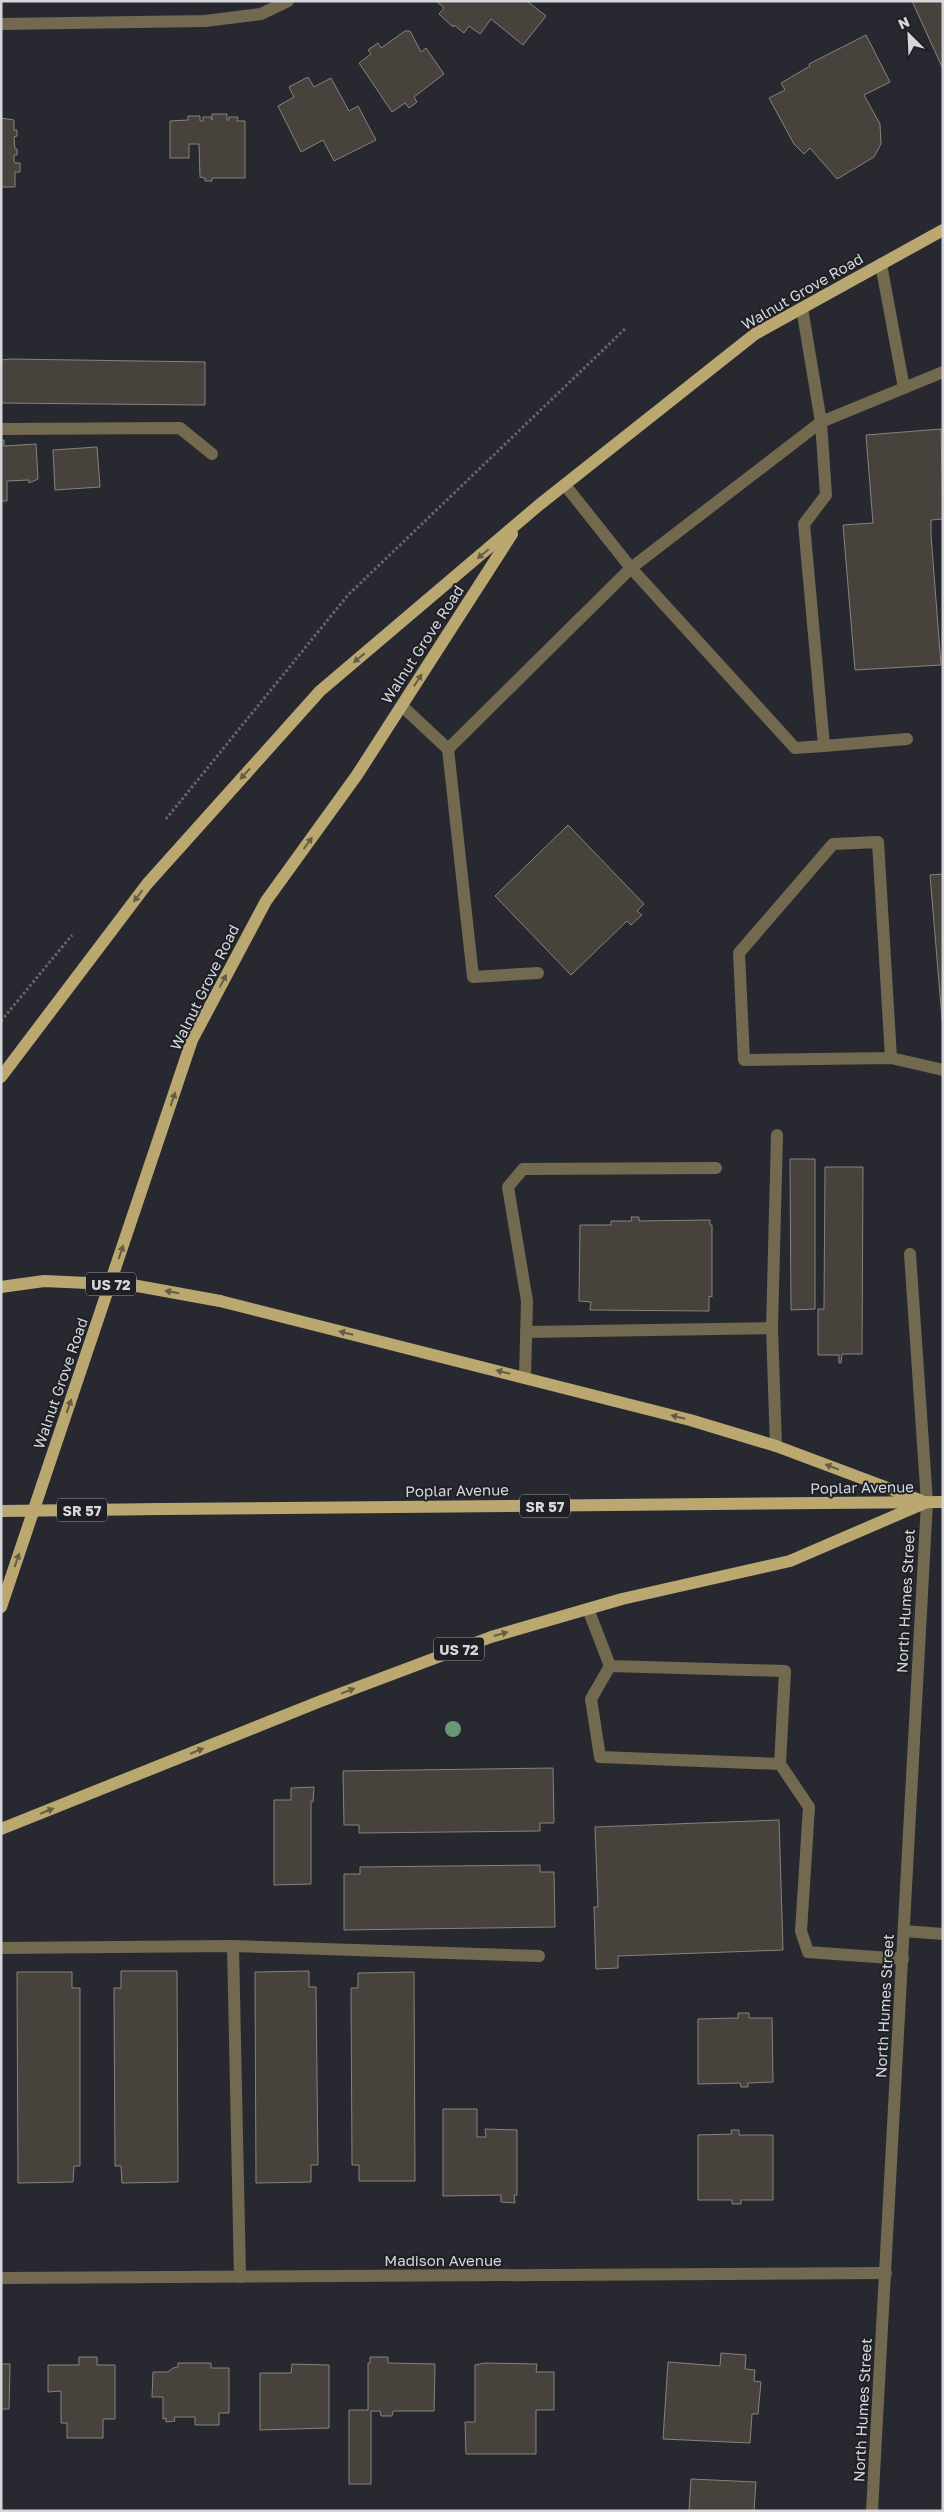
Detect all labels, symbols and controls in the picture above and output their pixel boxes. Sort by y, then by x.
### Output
north arrow [884,10,934,60]
text: N [895,13,912,33]
street label: Walnut Grove Road [738,249,866,333]
one-way arrow [476,548,489,559]
street label: Walnut Grove Road [377,581,467,707]
one-way arrow [352,653,365,664]
one-way arrow [414,673,423,686]
one-way arrow [240,768,251,781]
one-way arrow [303,836,313,850]
one-way arrow [133,889,143,903]
street label: Walnut Grove Road [166,921,242,1053]
one-way arrow [219,974,227,989]
one-way arrow [169,1091,177,1106]
one-way arrow [117,1245,125,1260]
road number: US 72 [86,1272,136,1296]
one-way arrow [164,1288,180,1296]
street label: Walnut Grove Road [29,1315,91,1451]
one-way arrow [338,1328,353,1336]
one-way arrow [496,1368,511,1376]
one-way arrow [66,1399,73,1414]
one-way arrow [670,1413,685,1421]
one-way arrow [824,1463,839,1471]
street label: Poplar Avenue [810,1477,914,1497]
street label: Poplar Avenue [405,1480,509,1500]
road number: SR 57 [520,1494,570,1518]
road number: SR 57 [57,1498,107,1522]
street label: North Humes Street [892,1529,918,1673]
one-way arrow [14,1553,21,1568]
one-way arrow [493,1630,508,1638]
road number: US 72 [434,1638,484,1660]
one-way arrow [341,1687,356,1694]
one-way arrow [190,1746,205,1754]
one-way arrow [39,1807,54,1814]
street label: North Humes Street [871,1934,897,2078]
street label: Madison Avenue [384,2251,502,2269]
street label: North Humes Street [849,2338,875,2482]

